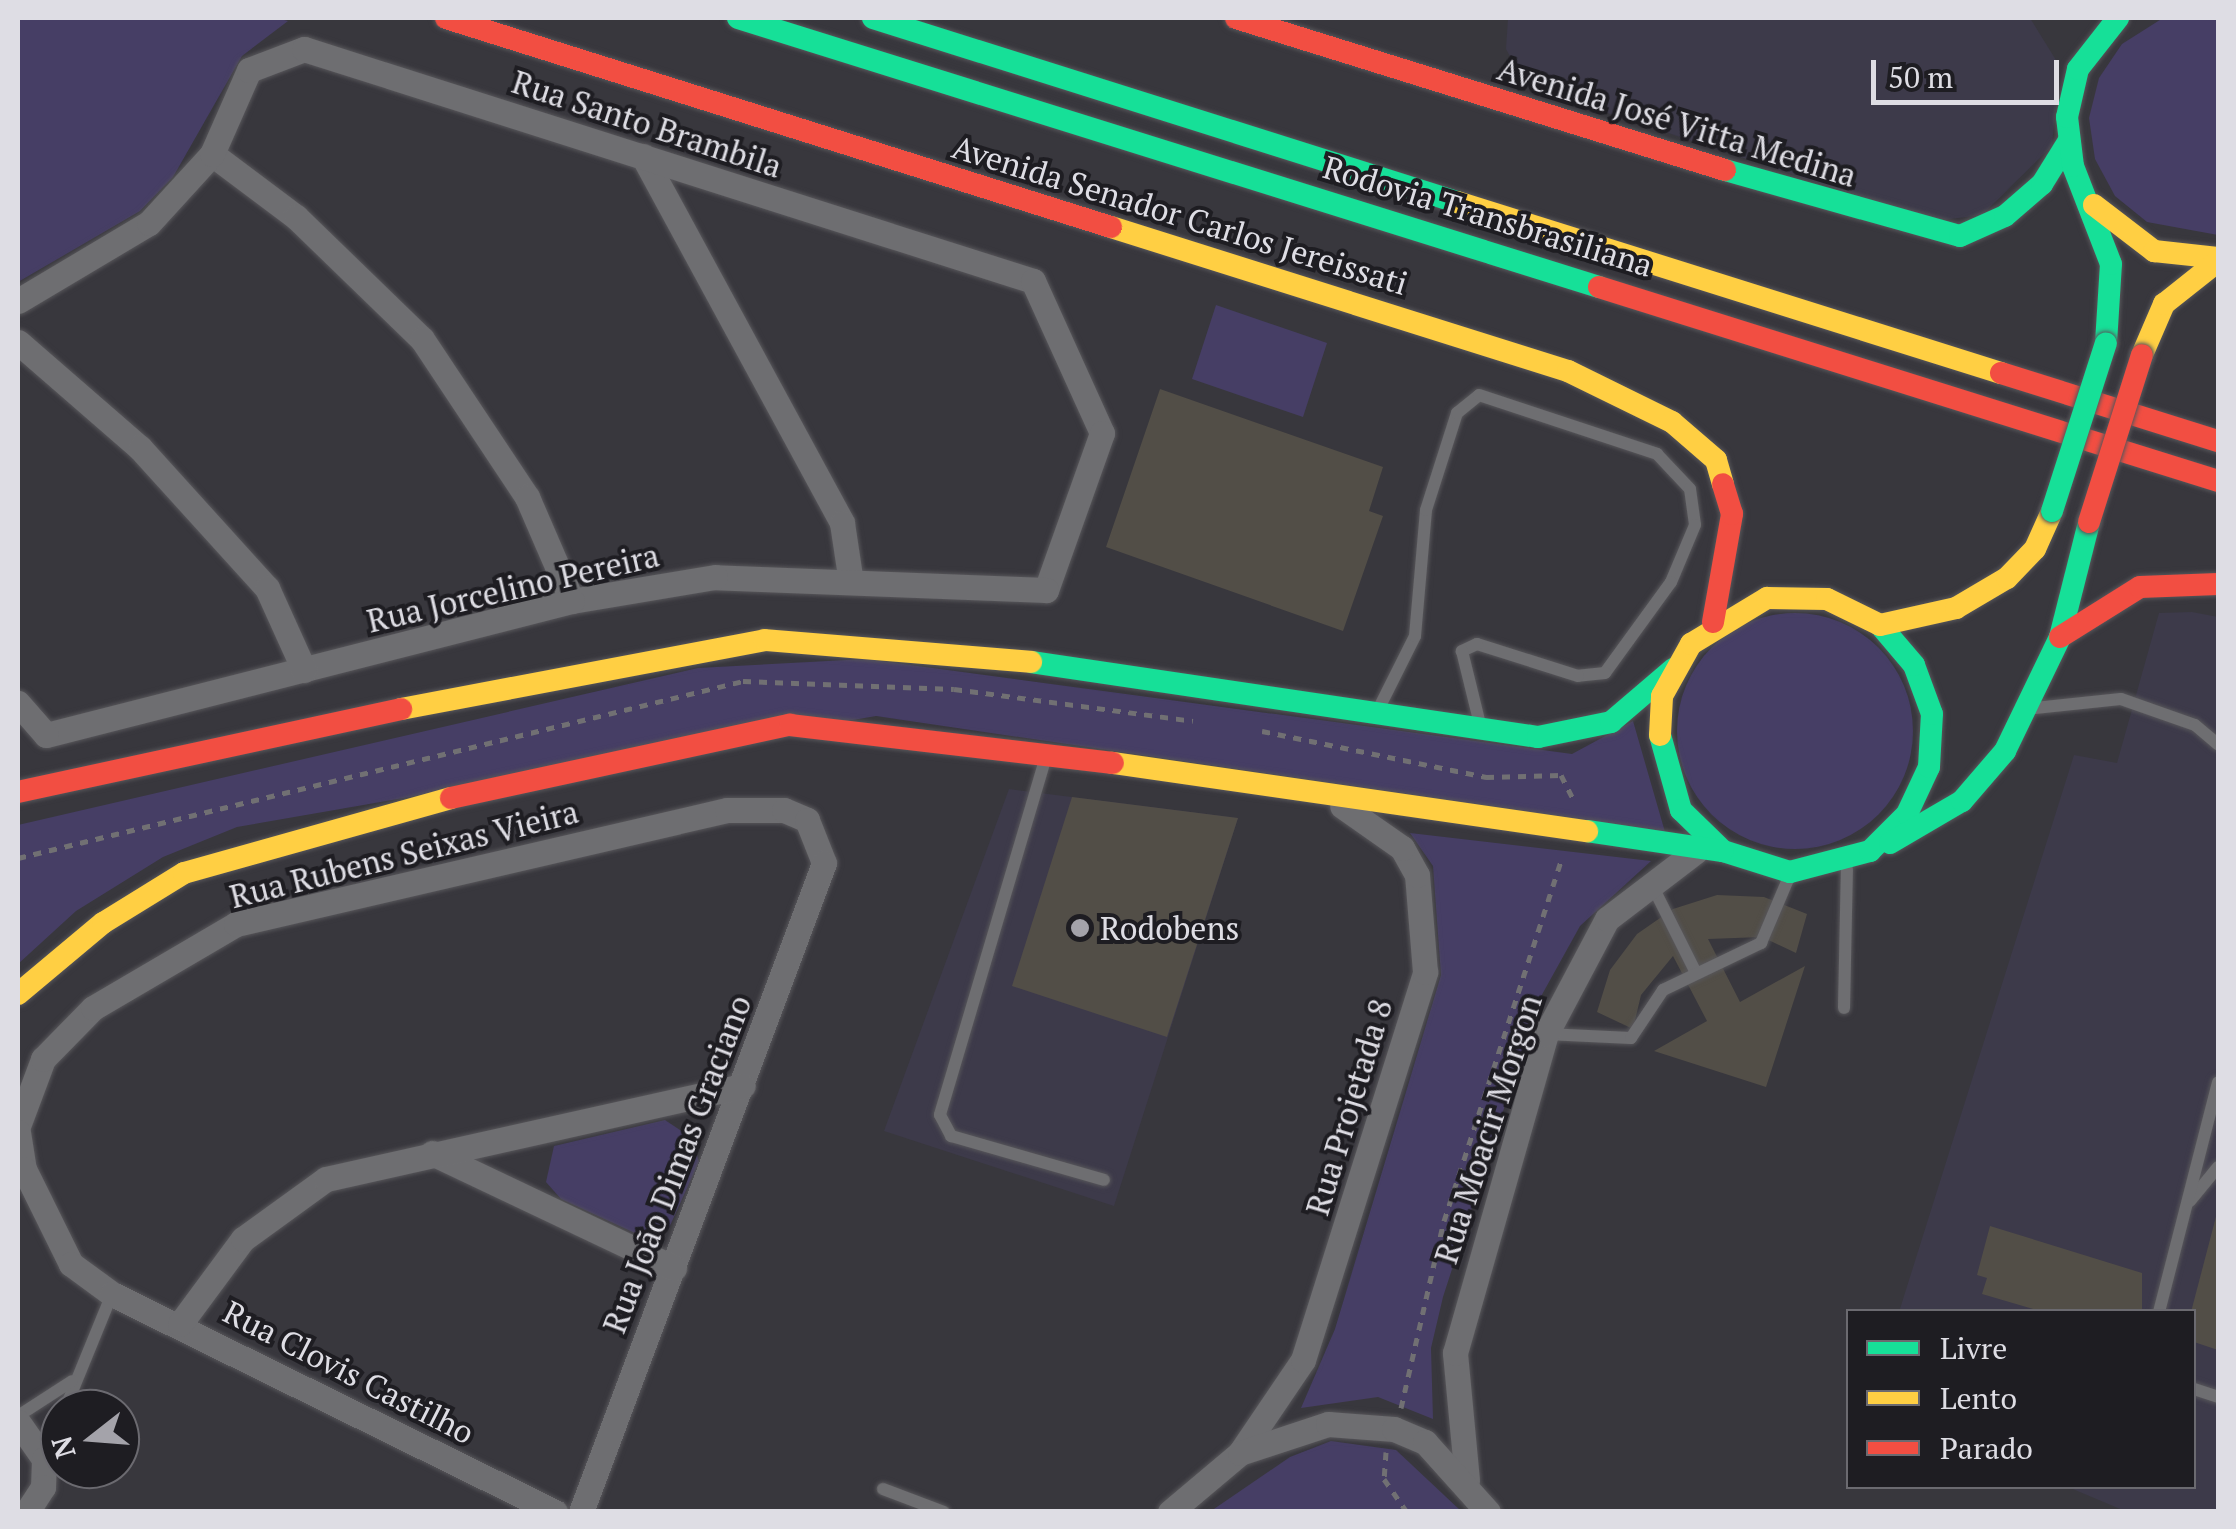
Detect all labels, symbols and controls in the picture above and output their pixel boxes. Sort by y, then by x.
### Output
scale bar [1876,40,2064,102]
street label: Avenida José Vitta Medina [1493,49,1861,195]
text: 50 m [1888,57,1953,97]
street label: Rua Santo Brambila [507,62,787,186]
street label: Avenida Senador Carlos Jereissati [948,127,1412,303]
street label: Rodovia Transbrasiliana [1319,148,1657,284]
street label: Rua Jorcelino Pereira [363,536,663,640]
street label: Rua Rubens Seixas Vieira [225,792,583,916]
place label: Rodobens [1100,909,1239,947]
marker: Rodobens [1069,917,1091,939]
street label: Rua João Dimas Graciano [595,990,759,1338]
street label: Rua Moacir Morgon [1426,990,1550,1268]
street label: Rua Projetada 8 [1298,994,1400,1220]
street label: Rua Clovis Castilho [217,1292,481,1452]
legend [1846,1309,2196,1489]
text: Livre [1940,1328,2007,1368]
text: Lento [1940,1378,2017,1418]
north arrow [40,1389,140,1489]
text: Parado [1940,1428,2033,1468]
text: N [42,1432,84,1463]

